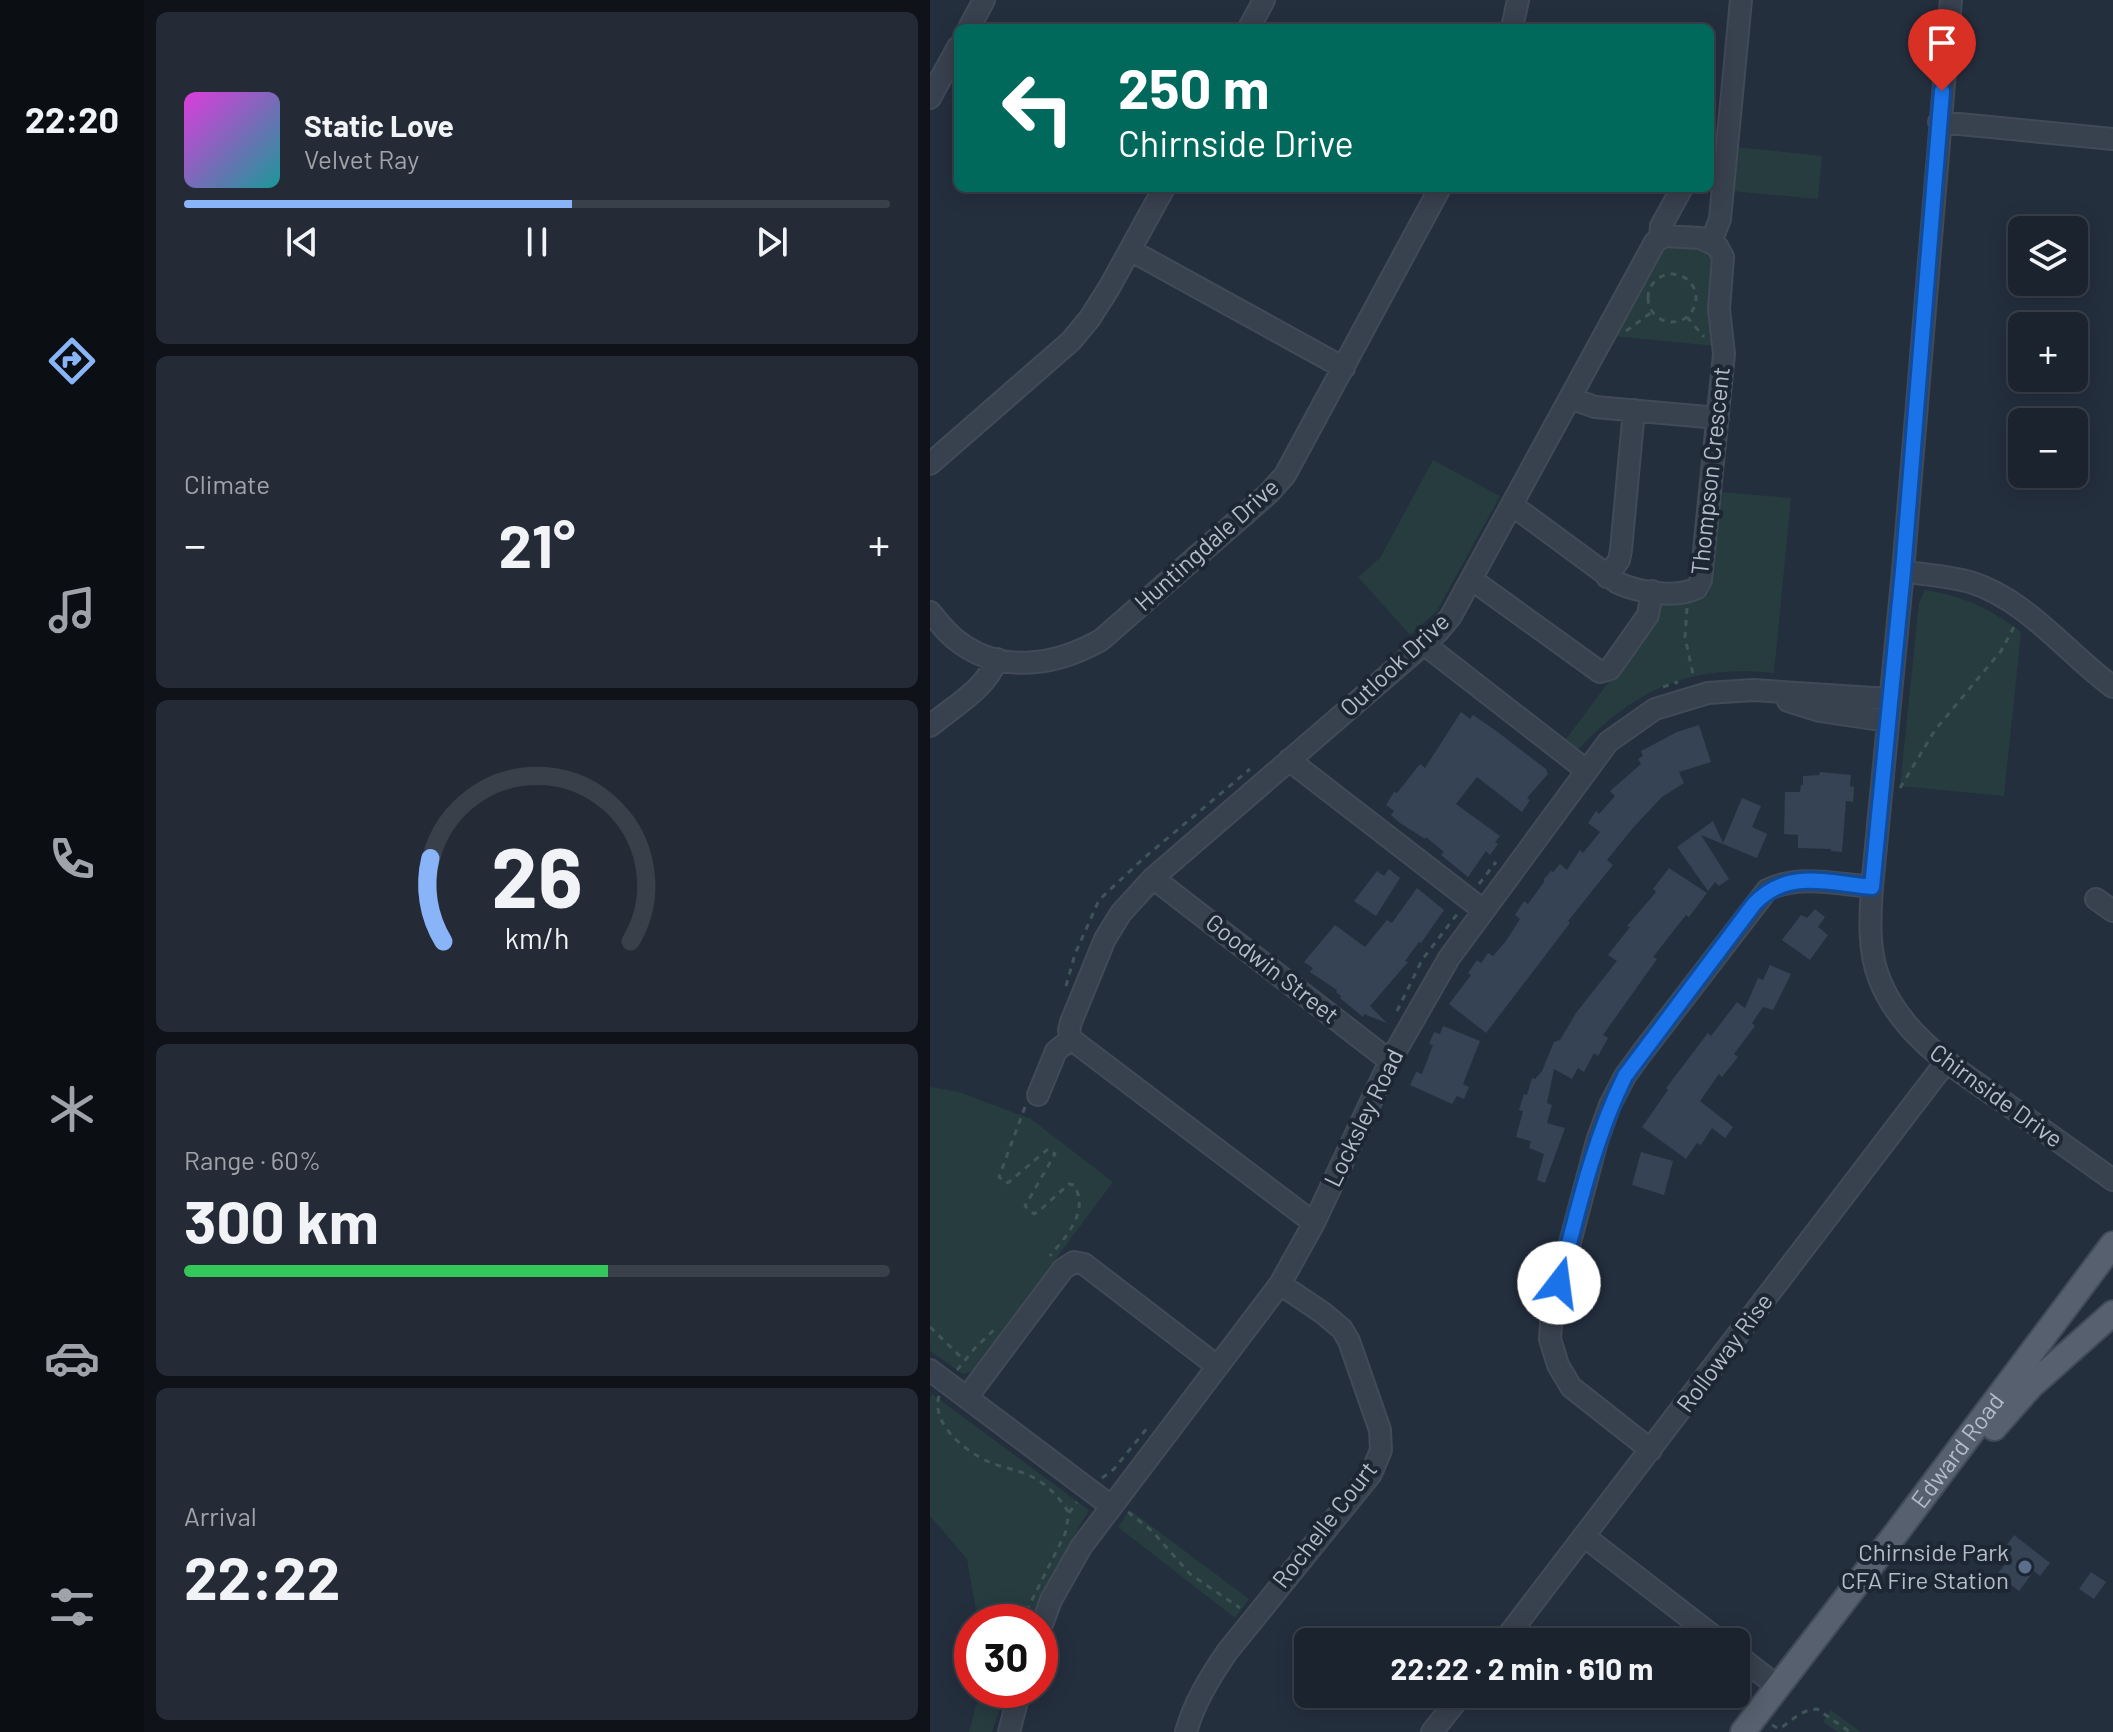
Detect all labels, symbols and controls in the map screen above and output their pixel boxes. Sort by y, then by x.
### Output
pin [1908,9,1976,91]
icon: arrive [1920,21,1964,65]
text: 250 m [1118,53,1269,120]
icon: left [986,56,1090,160]
text: 22:20 [25,97,119,140]
text: Static Love [304,107,454,143]
text: Chirnside Drive [1118,121,1354,164]
text: Velvet Ray [304,143,419,174]
map controls [2008,216,2088,488]
button: layers [2008,216,2088,296]
icon: previous [280,220,324,264]
icon: pause [515,220,559,264]
icon: next [750,220,794,264]
button: + [2008,312,2088,392]
icon: directions [44,333,100,389]
street label: Thompson Crescent [1684,365,1735,576]
button: − [2008,408,2088,488]
text: Climate [184,468,270,499]
street label: Huntingdale Drive [1128,472,1284,616]
text: 21° [498,508,576,580]
text: − [184,517,206,570]
text: + [868,517,890,570]
icon: music [44,582,100,638]
street label: Outlook Drive [1333,606,1455,722]
text: 26 [491,825,583,925]
icon: phone [44,831,100,887]
street label: Goodwin Street [1201,907,1345,1029]
text: km/h [505,920,569,955]
street label: Chirnside Drive [1925,1037,2069,1153]
street label: Locksley Road [1317,1044,1408,1191]
icon: climate [44,1081,100,1137]
text: Range · 60% [184,1144,321,1175]
text: 300 km [184,1184,379,1256]
position arrow [1517,1241,1601,1325]
street label: Rolloway Rise [1670,1287,1778,1417]
icon: car [44,1330,100,1386]
street label: Edward Road [1904,1386,2009,1513]
street label: Rochelle Court [1265,1455,1382,1593]
text: Arrival [184,1500,257,1531]
place label: Chirnside Park CFA Fire Station [1841,1537,2009,1594]
text: 22:22 [184,1540,340,1612]
marker: Chirnside Park CFA Fire Station [2016,1558,2034,1576]
icon: filters [44,1579,100,1635]
speed limit sign: 30 [954,1604,1058,1708]
text: 22:22 · 2 min · 610 m [1391,1650,1653,1686]

